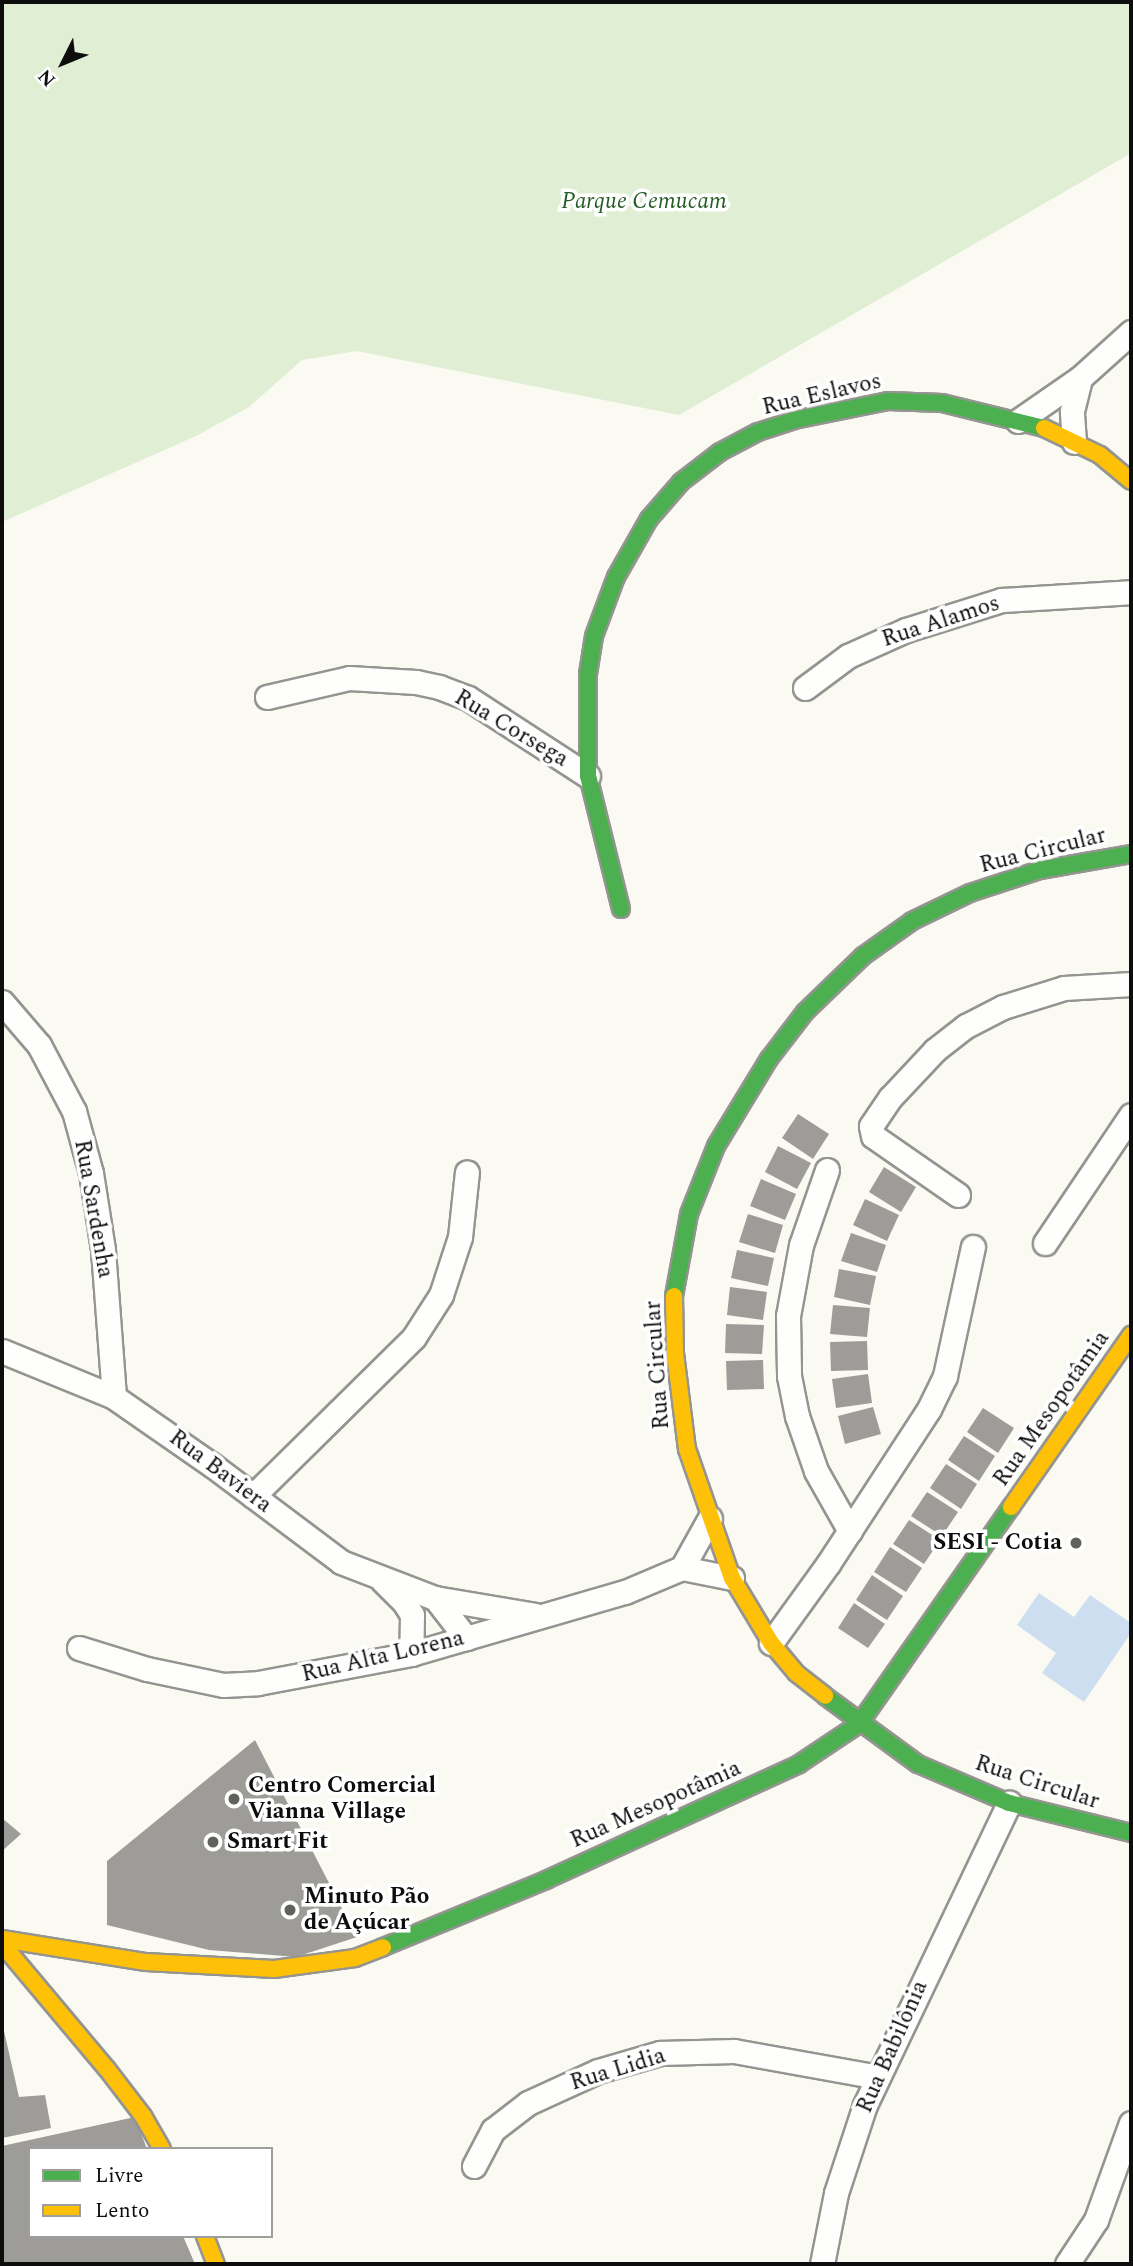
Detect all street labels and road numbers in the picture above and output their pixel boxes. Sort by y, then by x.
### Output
street label: Rua Eslavos [760,368,884,422]
street label: Rua Alamos [879,590,1003,654]
street label: Rua Corsega [449,684,573,774]
street label: Rua Circular [977,822,1109,880]
street label: Rua Sardenha [67,1138,119,1280]
street label: Rua Circular [640,1300,676,1430]
street label: Rua Mesopotâmia [988,1326,1116,1492]
street label: Rua Baviera [163,1424,277,1520]
street label: Rua Alta Lorena [299,1625,467,1689]
street label: Rua Circular [971,1750,1103,1816]
street label: Rua Mesopotâmia [566,1755,746,1855]
street label: Rua Babilônia [851,1976,935,2118]
street label: Rua Lidia [567,2042,669,2098]

